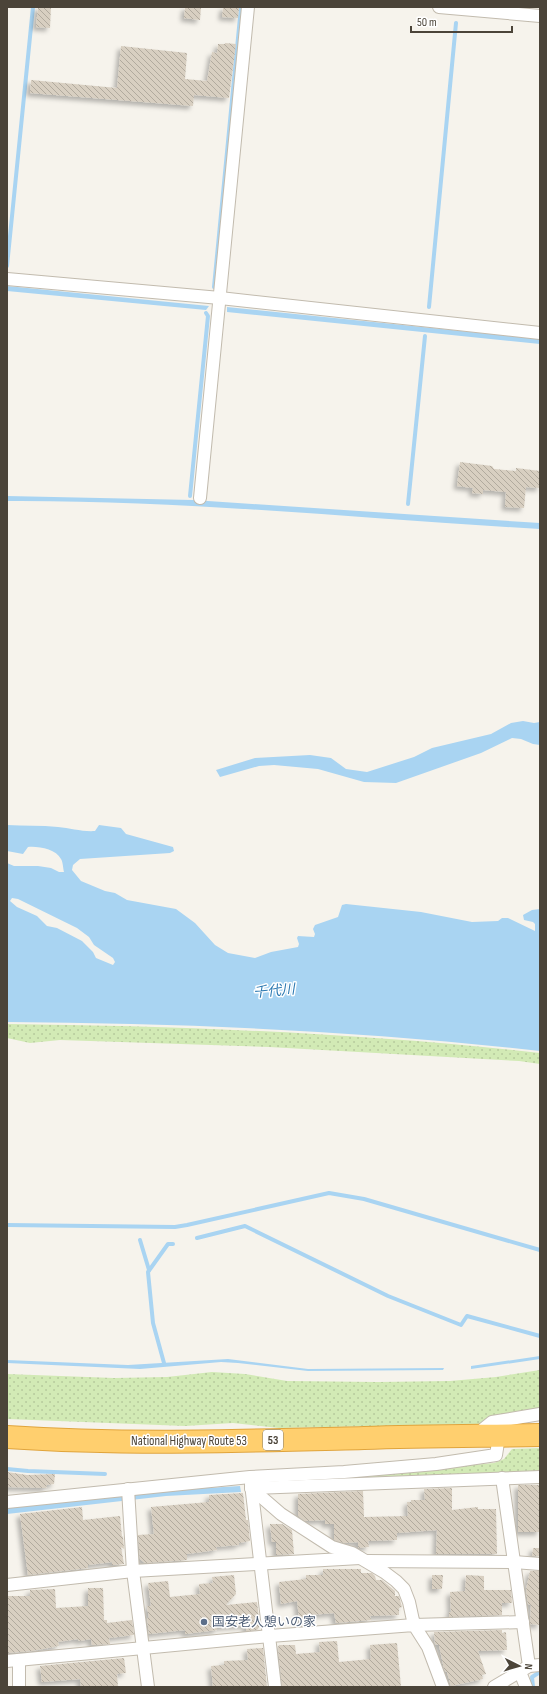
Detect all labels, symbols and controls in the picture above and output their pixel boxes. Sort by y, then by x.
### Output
scale bar [411,8,512,34]
text: 50 m [417,15,437,30]
water label: 千代川 [252,981,298,1001]
road number: 53 [263,1430,283,1450]
street label: National Highway Route 53 [131,1433,247,1449]
place label: 国安老人憩いの家 [212,1614,316,1630]
marker: 国安老人憩いの家 [199,1617,209,1627]
north arrow [499,1646,539,1686]
text: N [522,1663,535,1670]

